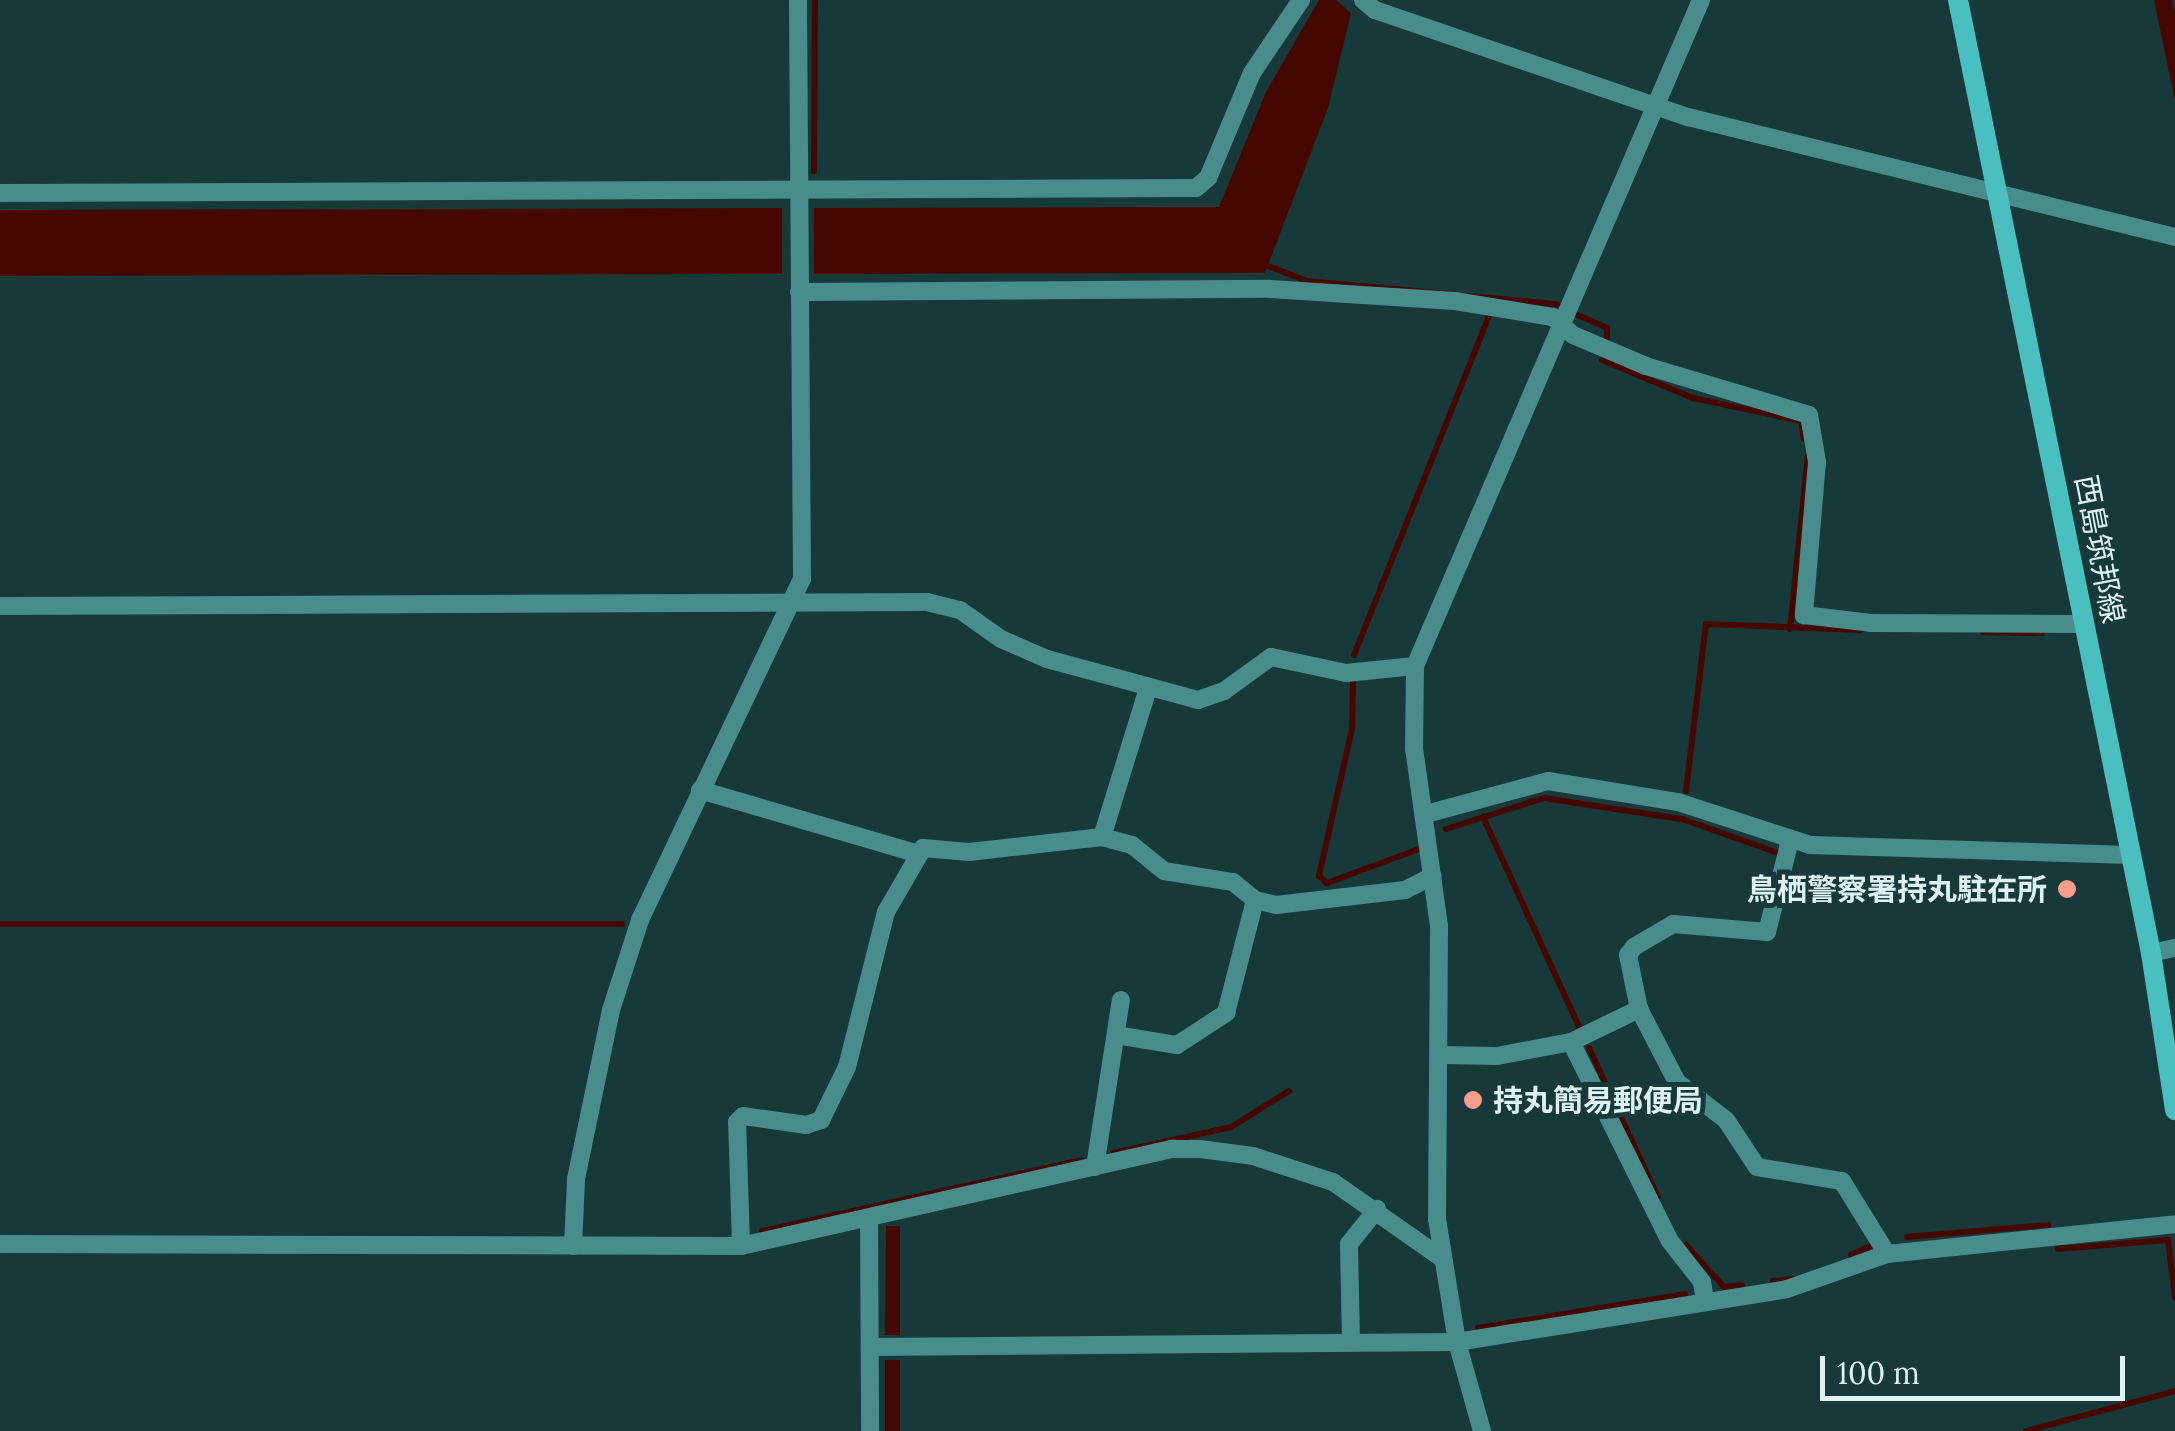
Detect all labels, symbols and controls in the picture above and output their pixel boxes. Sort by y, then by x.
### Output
street label: 西島筑邦線 [2068,472,2132,626]
place label: 鳥栖警察署持丸駐在所 [1747,871,2047,907]
marker: 鳥栖警察署持丸駐在所 [2056,878,2078,900]
place label: 持丸簡易郵便局 [1493,1082,1703,1118]
marker: 持丸簡易郵便局 [1462,1089,1484,1111]
scale bar [1825,1336,2130,1398]
text: 100 m [1837,1354,1920,1392]

